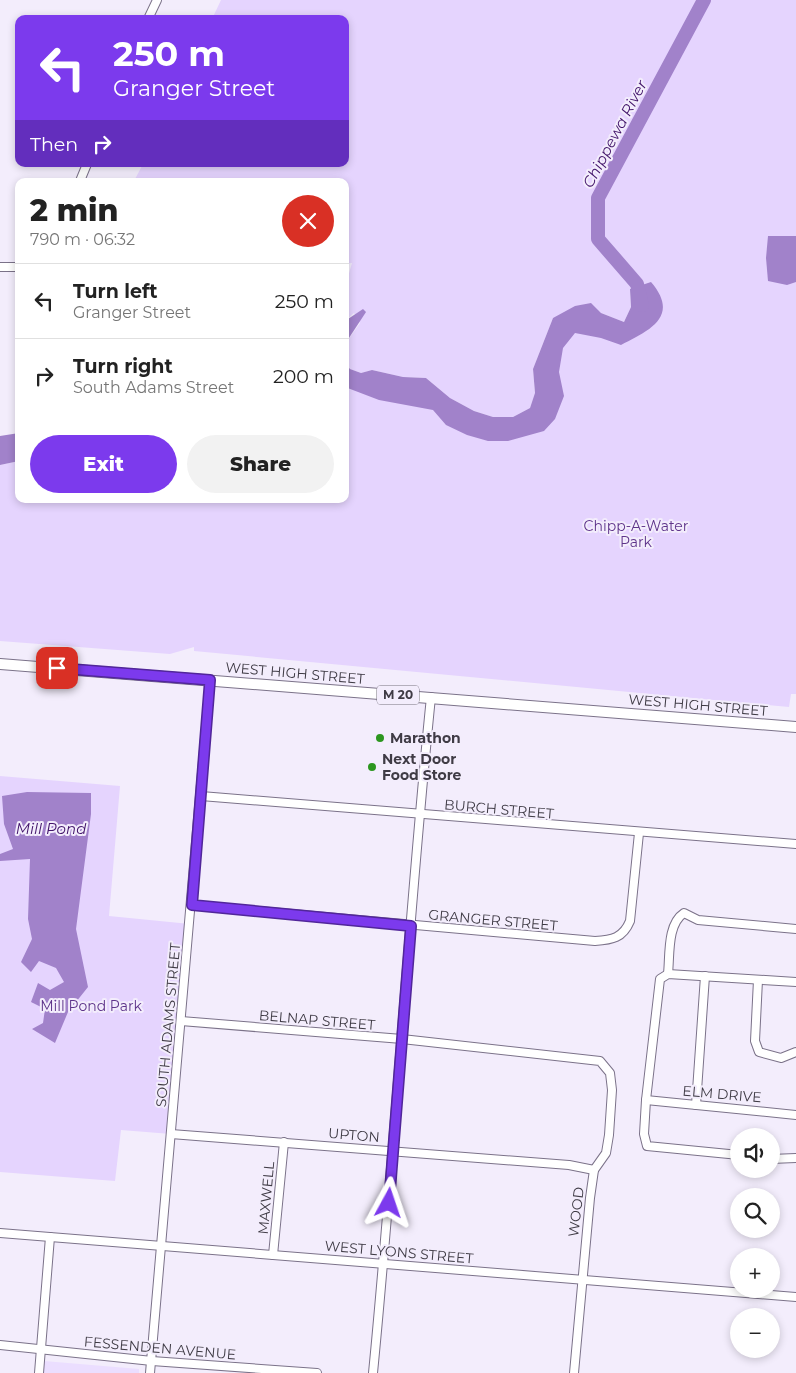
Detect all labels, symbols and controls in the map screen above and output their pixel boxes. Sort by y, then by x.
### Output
text: 250 m [113,32,225,75]
icon: left [30,35,95,100]
text: Granger Street [113,75,275,102]
water label: Chippewa River [578,76,651,191]
icon: right [88,130,116,158]
text: Then [30,133,78,156]
text: 2 min [30,192,118,229]
button: close [282,195,334,247]
text: 790 m · 06:32 [30,230,135,249]
text: Turn left [73,280,158,303]
icon: left [30,287,58,315]
text: 250 m [275,290,334,313]
text: Granger Street [73,303,191,322]
text: Turn right [73,355,173,378]
icon: right [30,362,58,390]
text: 200 m [273,365,334,388]
text: South Adams Street [73,378,234,397]
button: Exit [30,435,177,493]
button: Share [187,435,334,493]
park label: Chipp-A-Water Park [584,517,689,551]
pin [36,647,78,689]
icon: arrive [43,654,71,682]
street label: WEST HIGH STREET [225,658,365,688]
road number: M 20 [377,686,419,704]
street label: WEST HIGH STREET [628,690,768,720]
place label: Marathon [390,729,461,747]
marker: Marathon [374,732,386,744]
place label: Next Door Food Store [382,750,462,784]
marker: Next Door Food Store [366,761,378,773]
street label: BURCH STREET [443,795,555,823]
water label: Mill Pond [16,819,87,838]
street label: GRANGER STREET [428,905,558,935]
street label: SOUTH ADAMS STREET [152,942,184,1108]
park label: Mill Pond Park [40,997,142,1015]
street label: BELNAP STREET [258,1006,376,1034]
street label: ELM DRIVE [682,1082,762,1106]
street label: UPTON [327,1124,381,1146]
map controls [730,1128,780,1358]
button: sound [730,1128,780,1178]
street label: MAXWELL [254,1160,278,1235]
position arrow [362,1176,414,1228]
street label: WOOD [564,1186,588,1238]
button: search [730,1188,780,1238]
street label: WEST LYONS STREET [324,1237,474,1267]
button: + [730,1248,780,1298]
button: − [730,1308,780,1358]
street label: FESSENDEN AVENUE [83,1332,237,1364]

